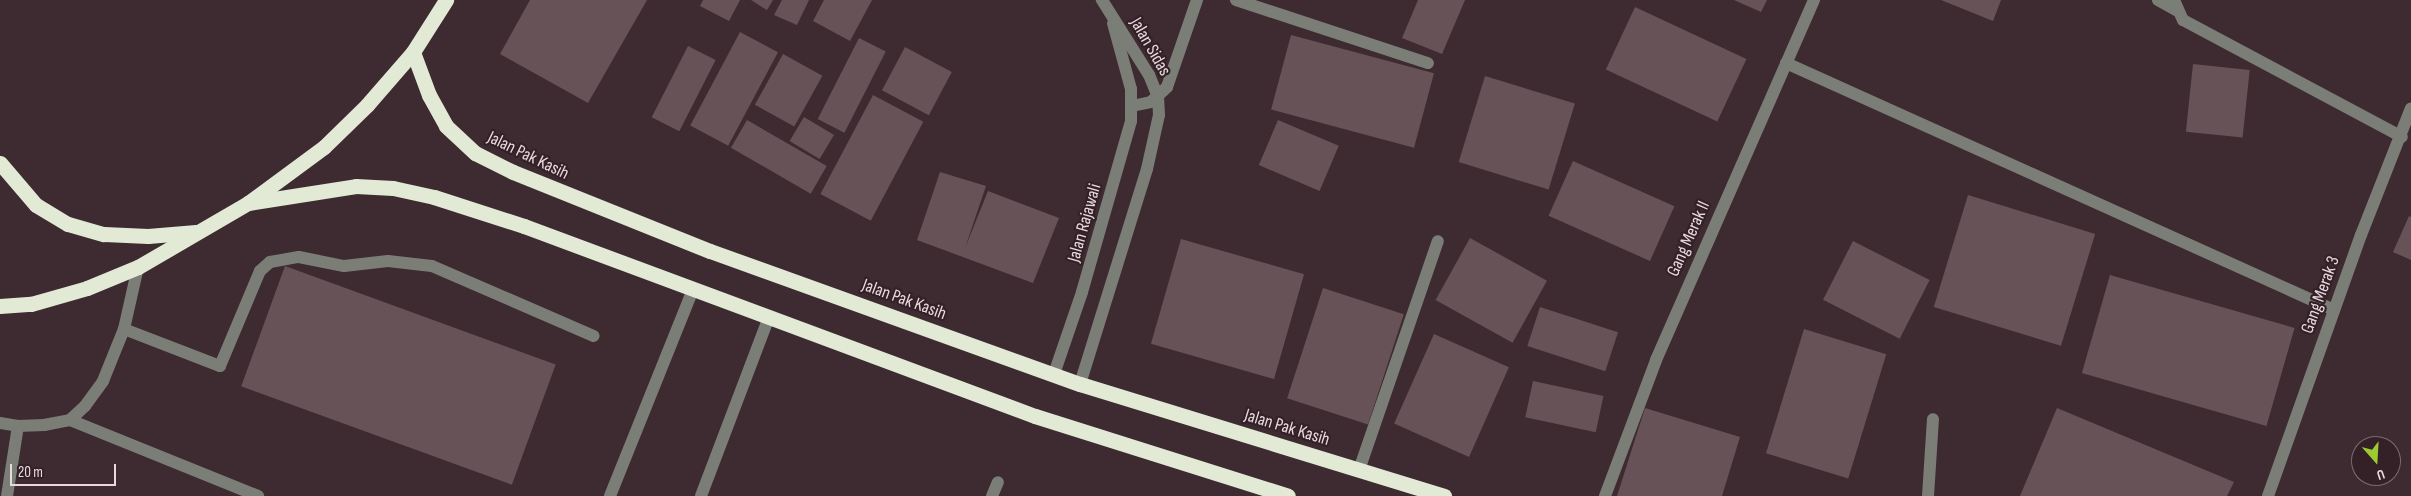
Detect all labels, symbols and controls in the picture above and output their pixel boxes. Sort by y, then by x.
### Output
street label: Jalan Sidas [1125,14,1175,80]
street label: Jalan Pak Kasih [484,127,572,185]
street label: Jalan Rajawali [1064,181,1106,265]
street label: Gang Merak II [1663,198,1715,280]
street label: Gang Merak 3 [2297,253,2345,337]
street label: Jalan Pak Kasih [859,275,949,325]
street label: Jalan Pak Kasih [1242,405,1332,451]
north arrow [2351,436,2401,486]
scale bar [12,454,119,486]
text: 20 m [18,463,43,482]
text: U [2375,465,2387,484]

